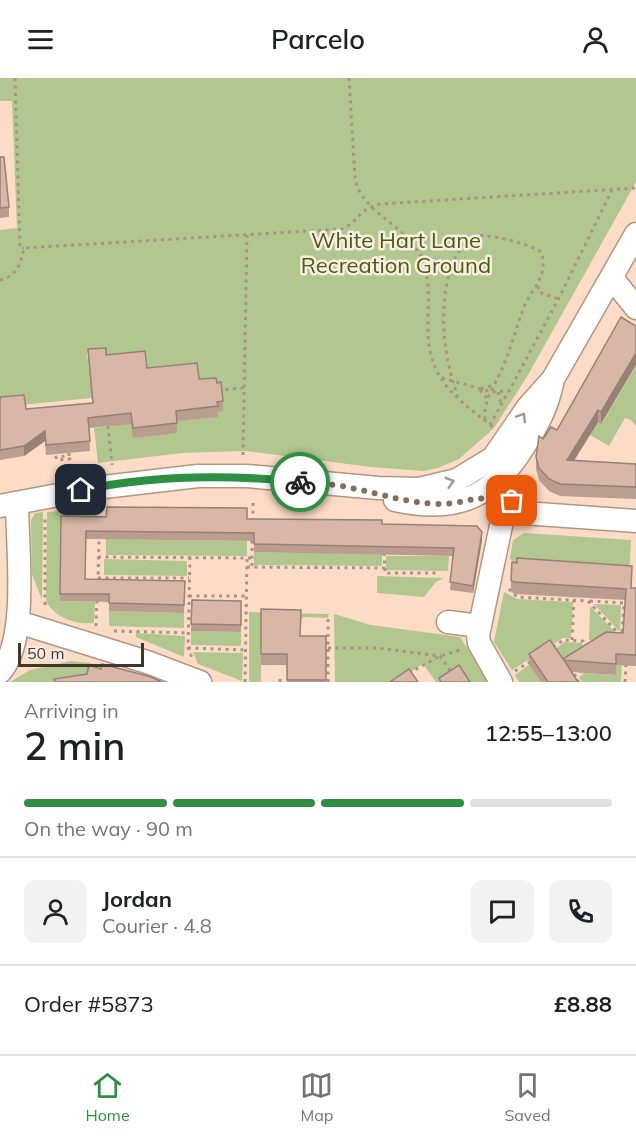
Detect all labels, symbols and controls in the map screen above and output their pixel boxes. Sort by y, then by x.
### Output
text: Parcelo [271,22,365,56]
icon: menu [24,23,57,56]
icon: person [579,23,612,56]
park label: White Hart Lane Recreation Ground [301,226,491,279]
one-way arrow [514,413,526,423]
courier [270,452,330,512]
pin [55,464,106,515]
icon: bike [284,466,317,499]
icon: home [64,473,97,506]
pin [486,475,537,526]
one-way arrow [444,477,455,489]
icon: bag [495,484,528,517]
scale bar [18,640,144,668]
text: 50 m [27,643,64,663]
text: Arriving in [24,698,119,723]
text: 12:55–13:00 [485,719,612,747]
text: 2 min [24,721,125,770]
text: On the way · 90 m [24,816,193,841]
button: person [24,880,87,943]
button: chat [471,880,534,943]
button: phone [549,880,612,943]
text: Jordan [102,885,172,913]
text: Courier · 4.8 [102,913,212,938]
text: Order #5873 [24,990,154,1018]
text: £8.88 [554,990,612,1018]
tab: Home [85,1069,130,1125]
tab: Map [300,1069,333,1125]
tab: Saved [504,1069,551,1125]

